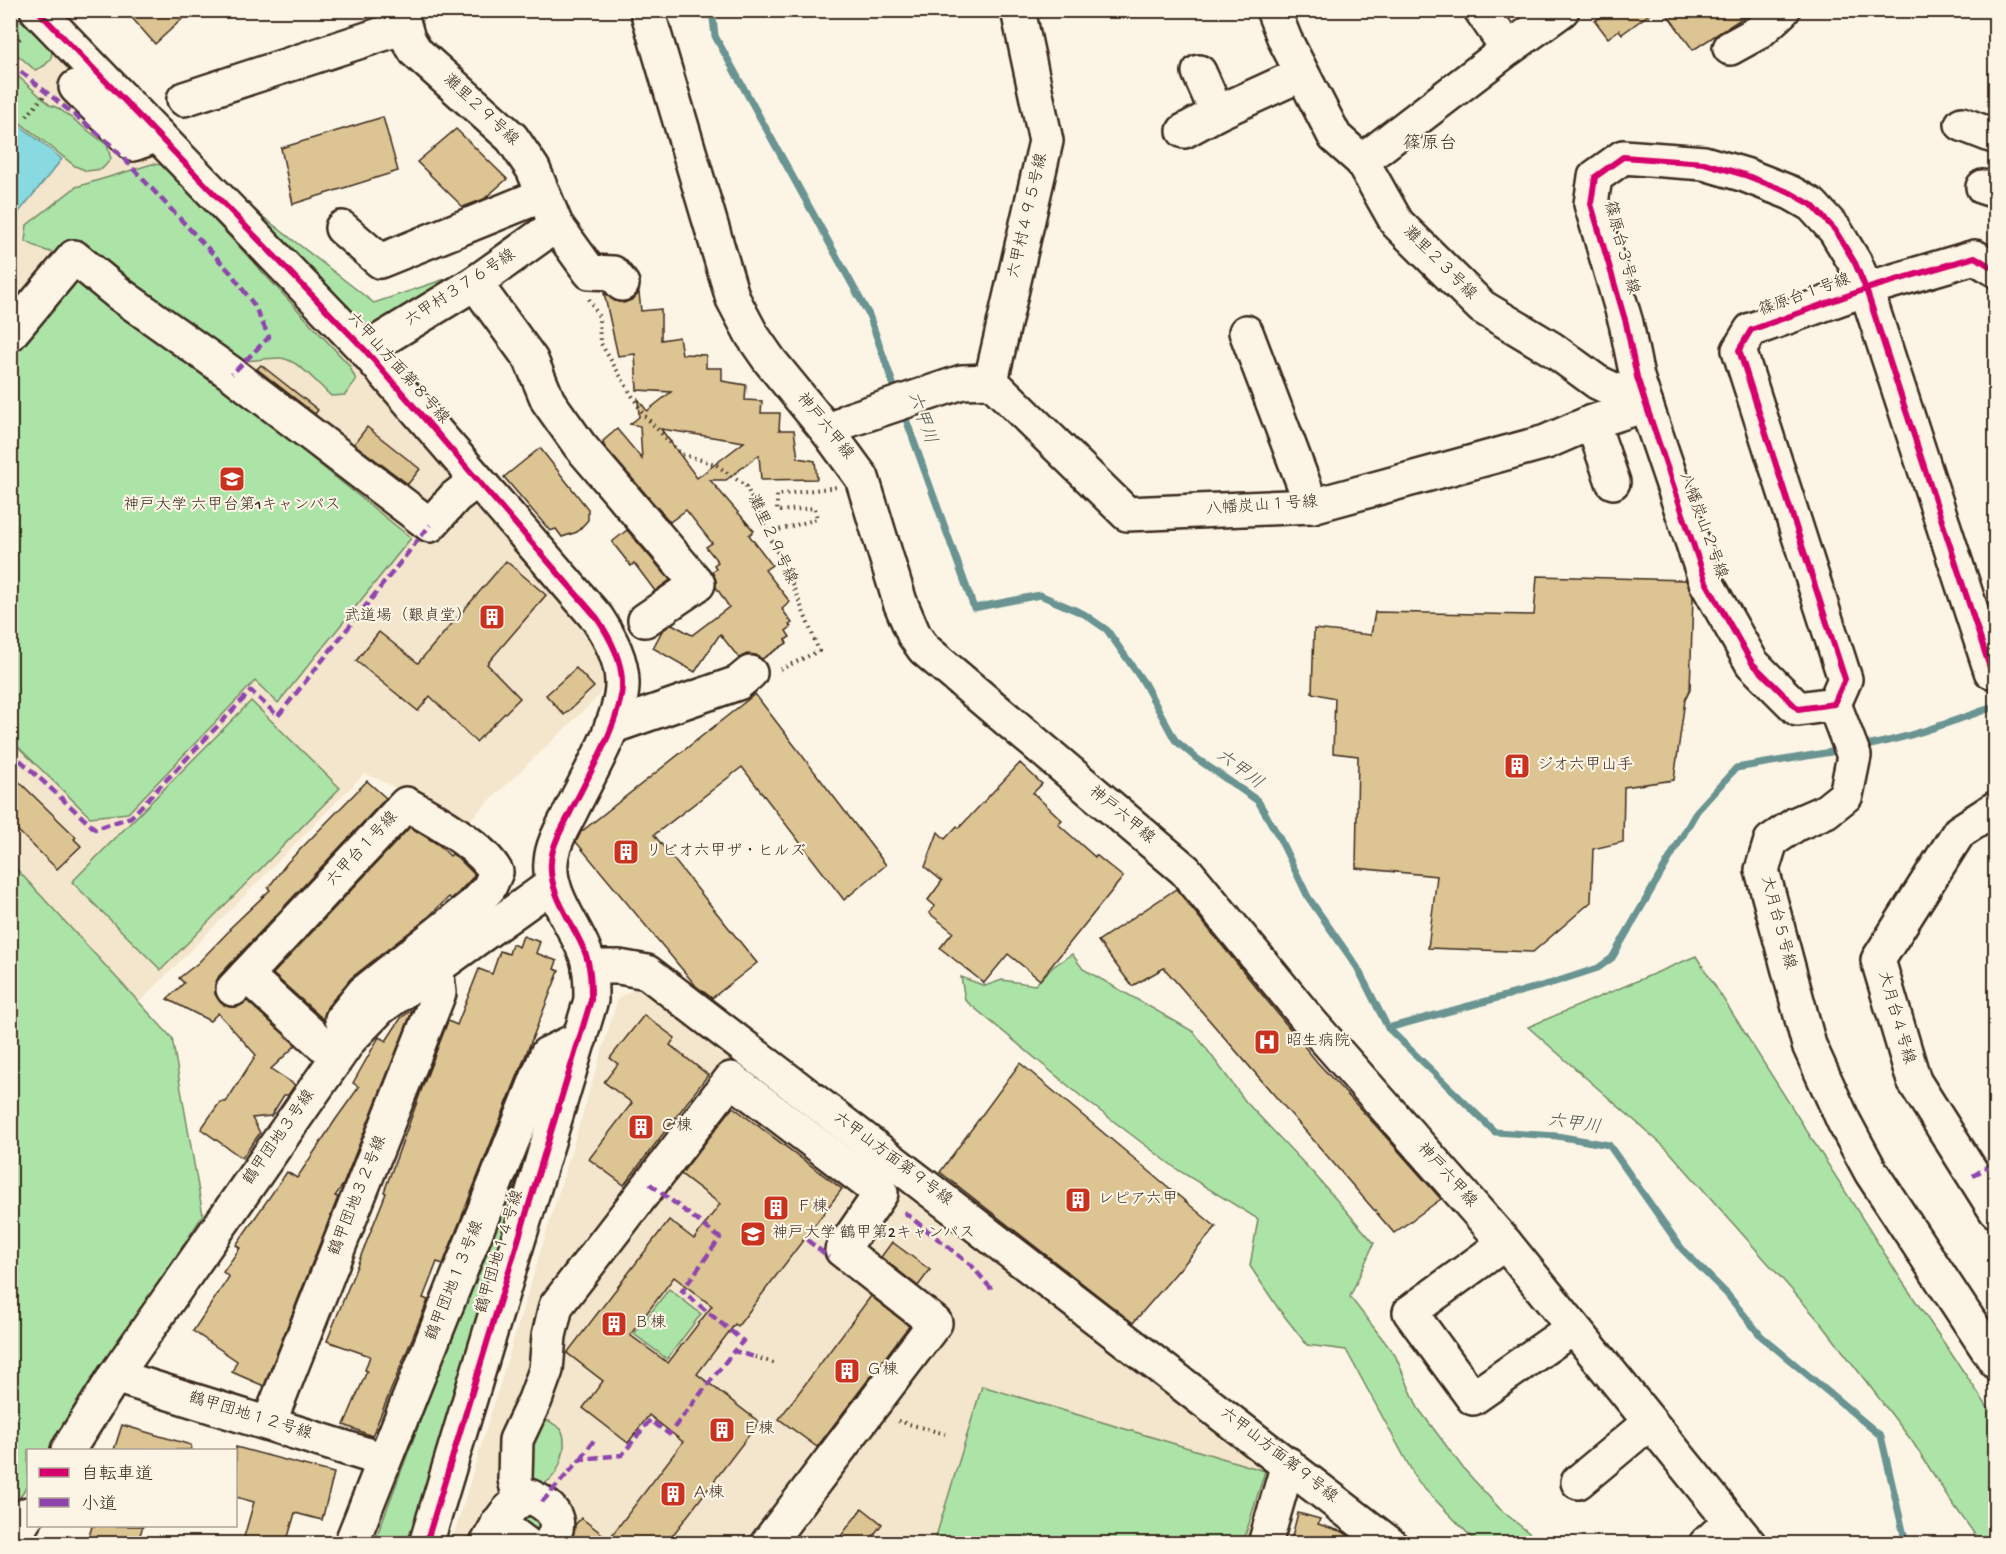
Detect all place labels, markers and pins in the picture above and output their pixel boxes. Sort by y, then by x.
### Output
school or university icon: 神戸大学 六甲台第1キャンパス [217,464,247,494]
place label: 神戸大学 六甲台第1キャンパス [123,495,341,516]
building icon: 武道場（艱貞堂） [477,602,507,632]
place label: 武道場（艱貞堂） [344,606,472,627]
building icon: ジオ六甲山手 [1502,751,1532,781]
place label: ジオ六甲山手 [1537,756,1633,776]
building icon: リビオ六甲ザ・ヒルズ [611,837,641,867]
place label: リビオ六甲ザ・ヒルズ [646,843,806,862]
hospital icon: 昭生病院 [1252,1027,1282,1057]
place label: 昭生病院 [1286,1032,1350,1052]
building icon: Ｃ棟 [626,1112,656,1142]
place label: Ｃ棟 [660,1116,692,1137]
building icon: レピア六甲 [1063,1185,1093,1215]
place label: レピア六甲 [1098,1191,1178,1210]
building icon: Ｆ棟 [761,1193,791,1223]
place label: Ｆ棟 [796,1197,828,1218]
school or university icon: 神戸大学 鶴甲第2キャンパス [738,1219,768,1249]
place label: 神戸大学 鶴甲第2キャンパス [772,1223,975,1244]
building icon: Ｂ棟 [599,1309,629,1339]
place label: Ｂ棟 [634,1313,666,1334]
building icon: Ｇ棟 [832,1356,862,1386]
place label: Ｇ棟 [866,1360,898,1381]
building icon: Ｅ棟 [707,1415,737,1445]
place label: Ｅ棟 [742,1419,774,1440]
building icon: Ａ棟 [658,1479,688,1509]
place label: Ａ棟 [692,1483,724,1504]

